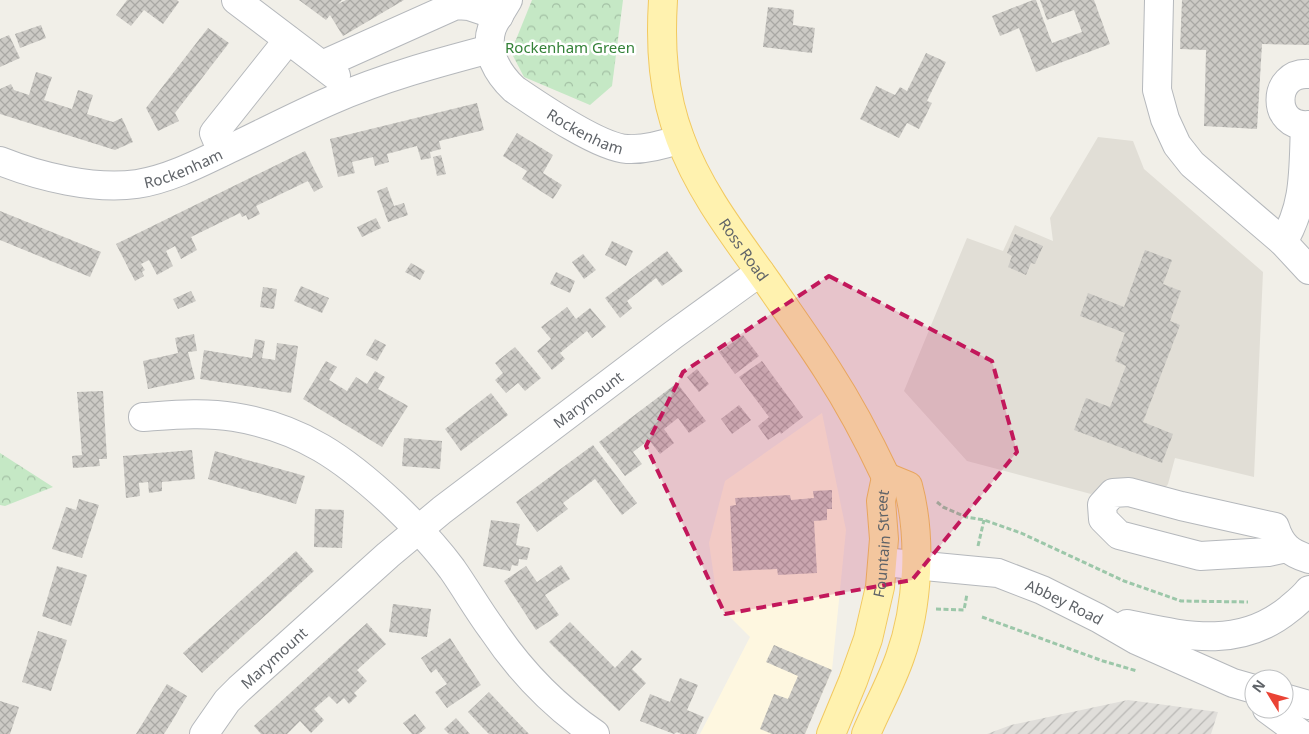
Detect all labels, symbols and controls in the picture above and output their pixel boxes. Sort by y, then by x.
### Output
park label: Rockenham Green [505,37,635,57]
street label: Rockenham [543,104,626,158]
street label: Rockenham [142,144,226,193]
street label: Ross Road [715,214,773,285]
street label: Marymount [549,366,628,432]
street label: Fountain Street [868,487,894,599]
street label: Abbey Road [1023,575,1107,629]
street label: Marymount [236,622,312,693]
north arrow [1244,669,1294,719]
text: N [1247,676,1269,696]

